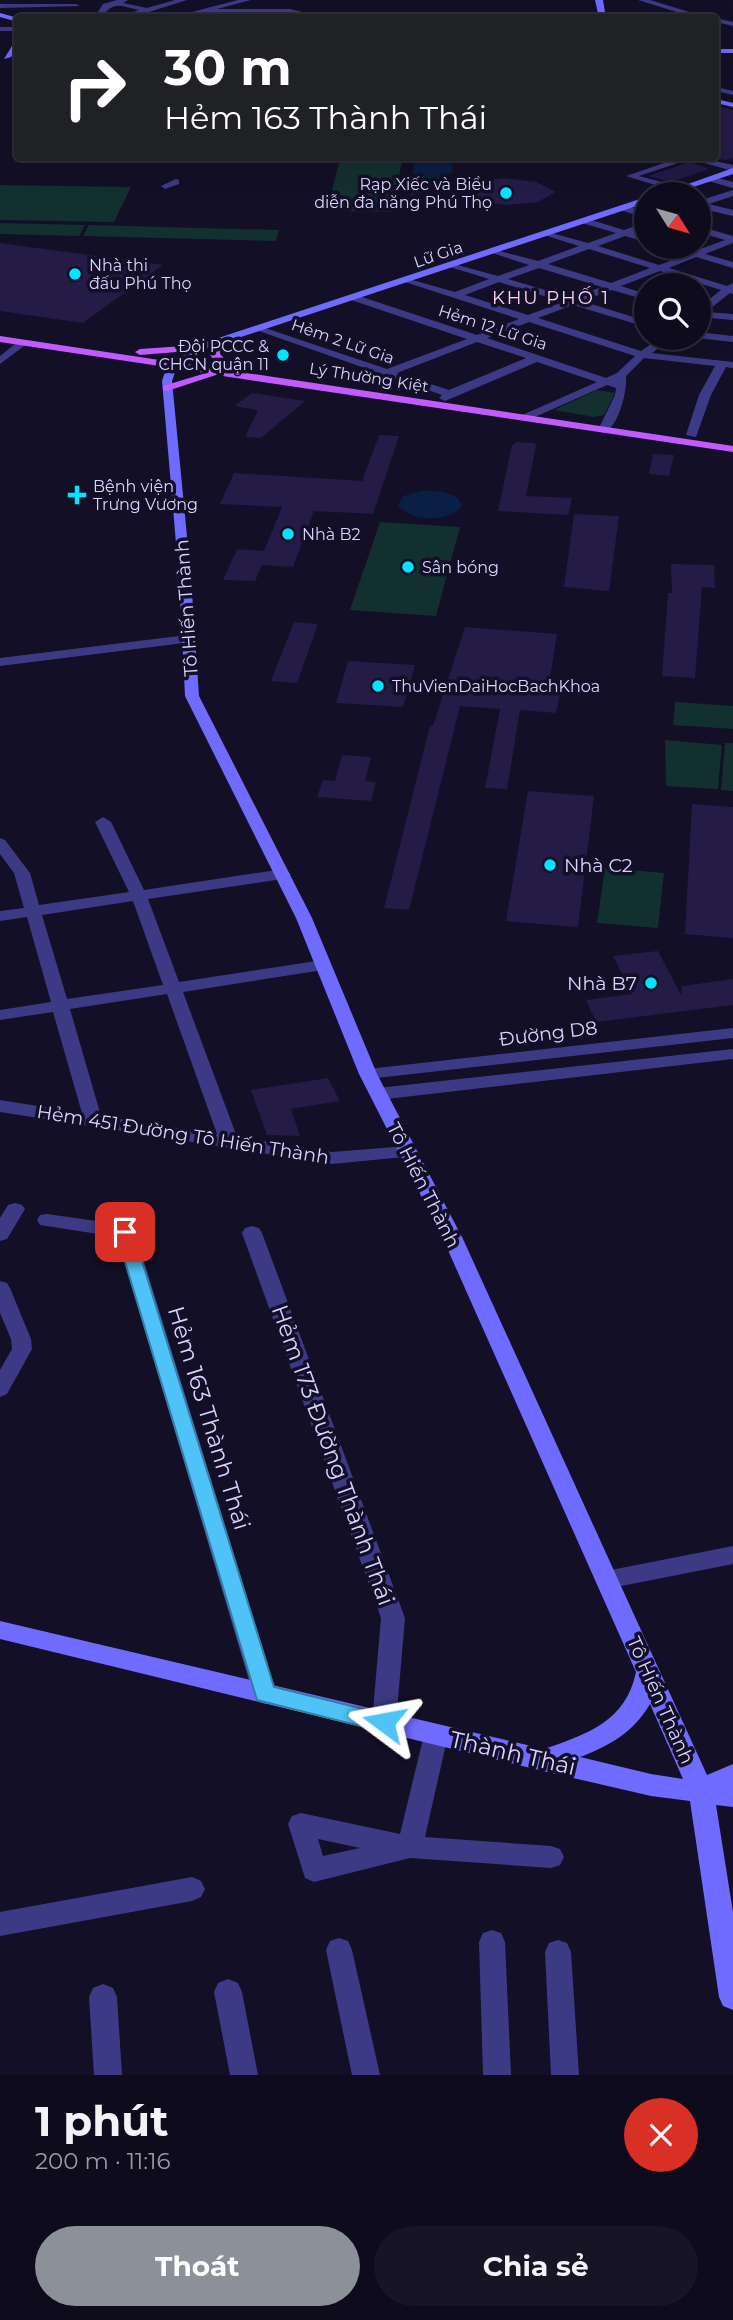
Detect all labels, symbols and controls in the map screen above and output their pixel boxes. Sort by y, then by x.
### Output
text: 30 m [164,38,292,97]
icon: right [49,42,140,133]
text: Hẻm 163 Thành Thái [164,98,487,137]
place label: Rạp Xiếc và Biểu diễn đa năng Phú Thọ [314,175,492,212]
north arrow [634,182,710,259]
map controls [634,182,711,350]
marker: Rạp Xiếc và Biểu diễn đa năng Phú Thọ [498,185,514,201]
street label: Lữ Gia [411,237,465,272]
place label: Nhà thi đấu Phú Thọ [89,256,192,293]
marker: Nhà thi đấu Phú Thọ [67,266,83,282]
button: search [634,273,711,350]
district label: KHU PHỐ 1 [492,286,610,309]
street label: Hẻm 12 Lữ Gia [436,301,550,354]
street label: Hẻm 2 Lữ Gia [289,315,397,368]
place label: Đội PCCC & CHCN quận 11 [159,337,269,374]
marker: Đội PCCC & CHCN quận 11 [275,347,291,363]
street label: Lý Thường Kiệt [308,359,430,396]
place label: Bệnh viện Trưng Vương [93,477,198,514]
marker: Bệnh viện Trưng Vương [67,485,87,505]
place label: Nhà B2 [302,525,361,544]
marker: Nhà B2 [280,526,296,542]
street label: Tô Hiến Thành [170,539,203,677]
place label: Sân bóng [422,558,499,577]
marker: Sân bóng [400,559,416,575]
place label: ThuVienDaiHocBachKhoa [392,677,600,696]
marker: ThuVienDaiHocBachKhoa [370,678,386,694]
place label: Nhà C2 [564,854,633,877]
marker: Nhà C2 [542,857,558,873]
place label: Nhà B7 [567,972,637,995]
marker: Nhà B7 [643,975,659,991]
street label: Đường D8 [498,1016,599,1051]
street label: Hẻm 451 Đường Tô Hiến Thành [35,1100,331,1169]
street label: Tô Hiến Thành [382,1119,465,1252]
pin [95,1202,155,1262]
icon: arrive [106,1213,144,1251]
street label: Hẻm 173 Đường Thành Thái [266,1301,400,1609]
street label: Hẻm 163 Thành Thái [162,1303,256,1533]
street label: Tô Hiến Thành [622,1633,699,1768]
position arrow [347,1685,421,1759]
street label: Thành Thái [448,1725,578,1781]
text: 1 phút [35,2095,168,2147]
button: close [624,2098,698,2172]
text: 200 m · 11:16 [35,2147,171,2175]
button: Thoát [35,2226,360,2306]
button: Chia sẻ [374,2226,698,2306]

